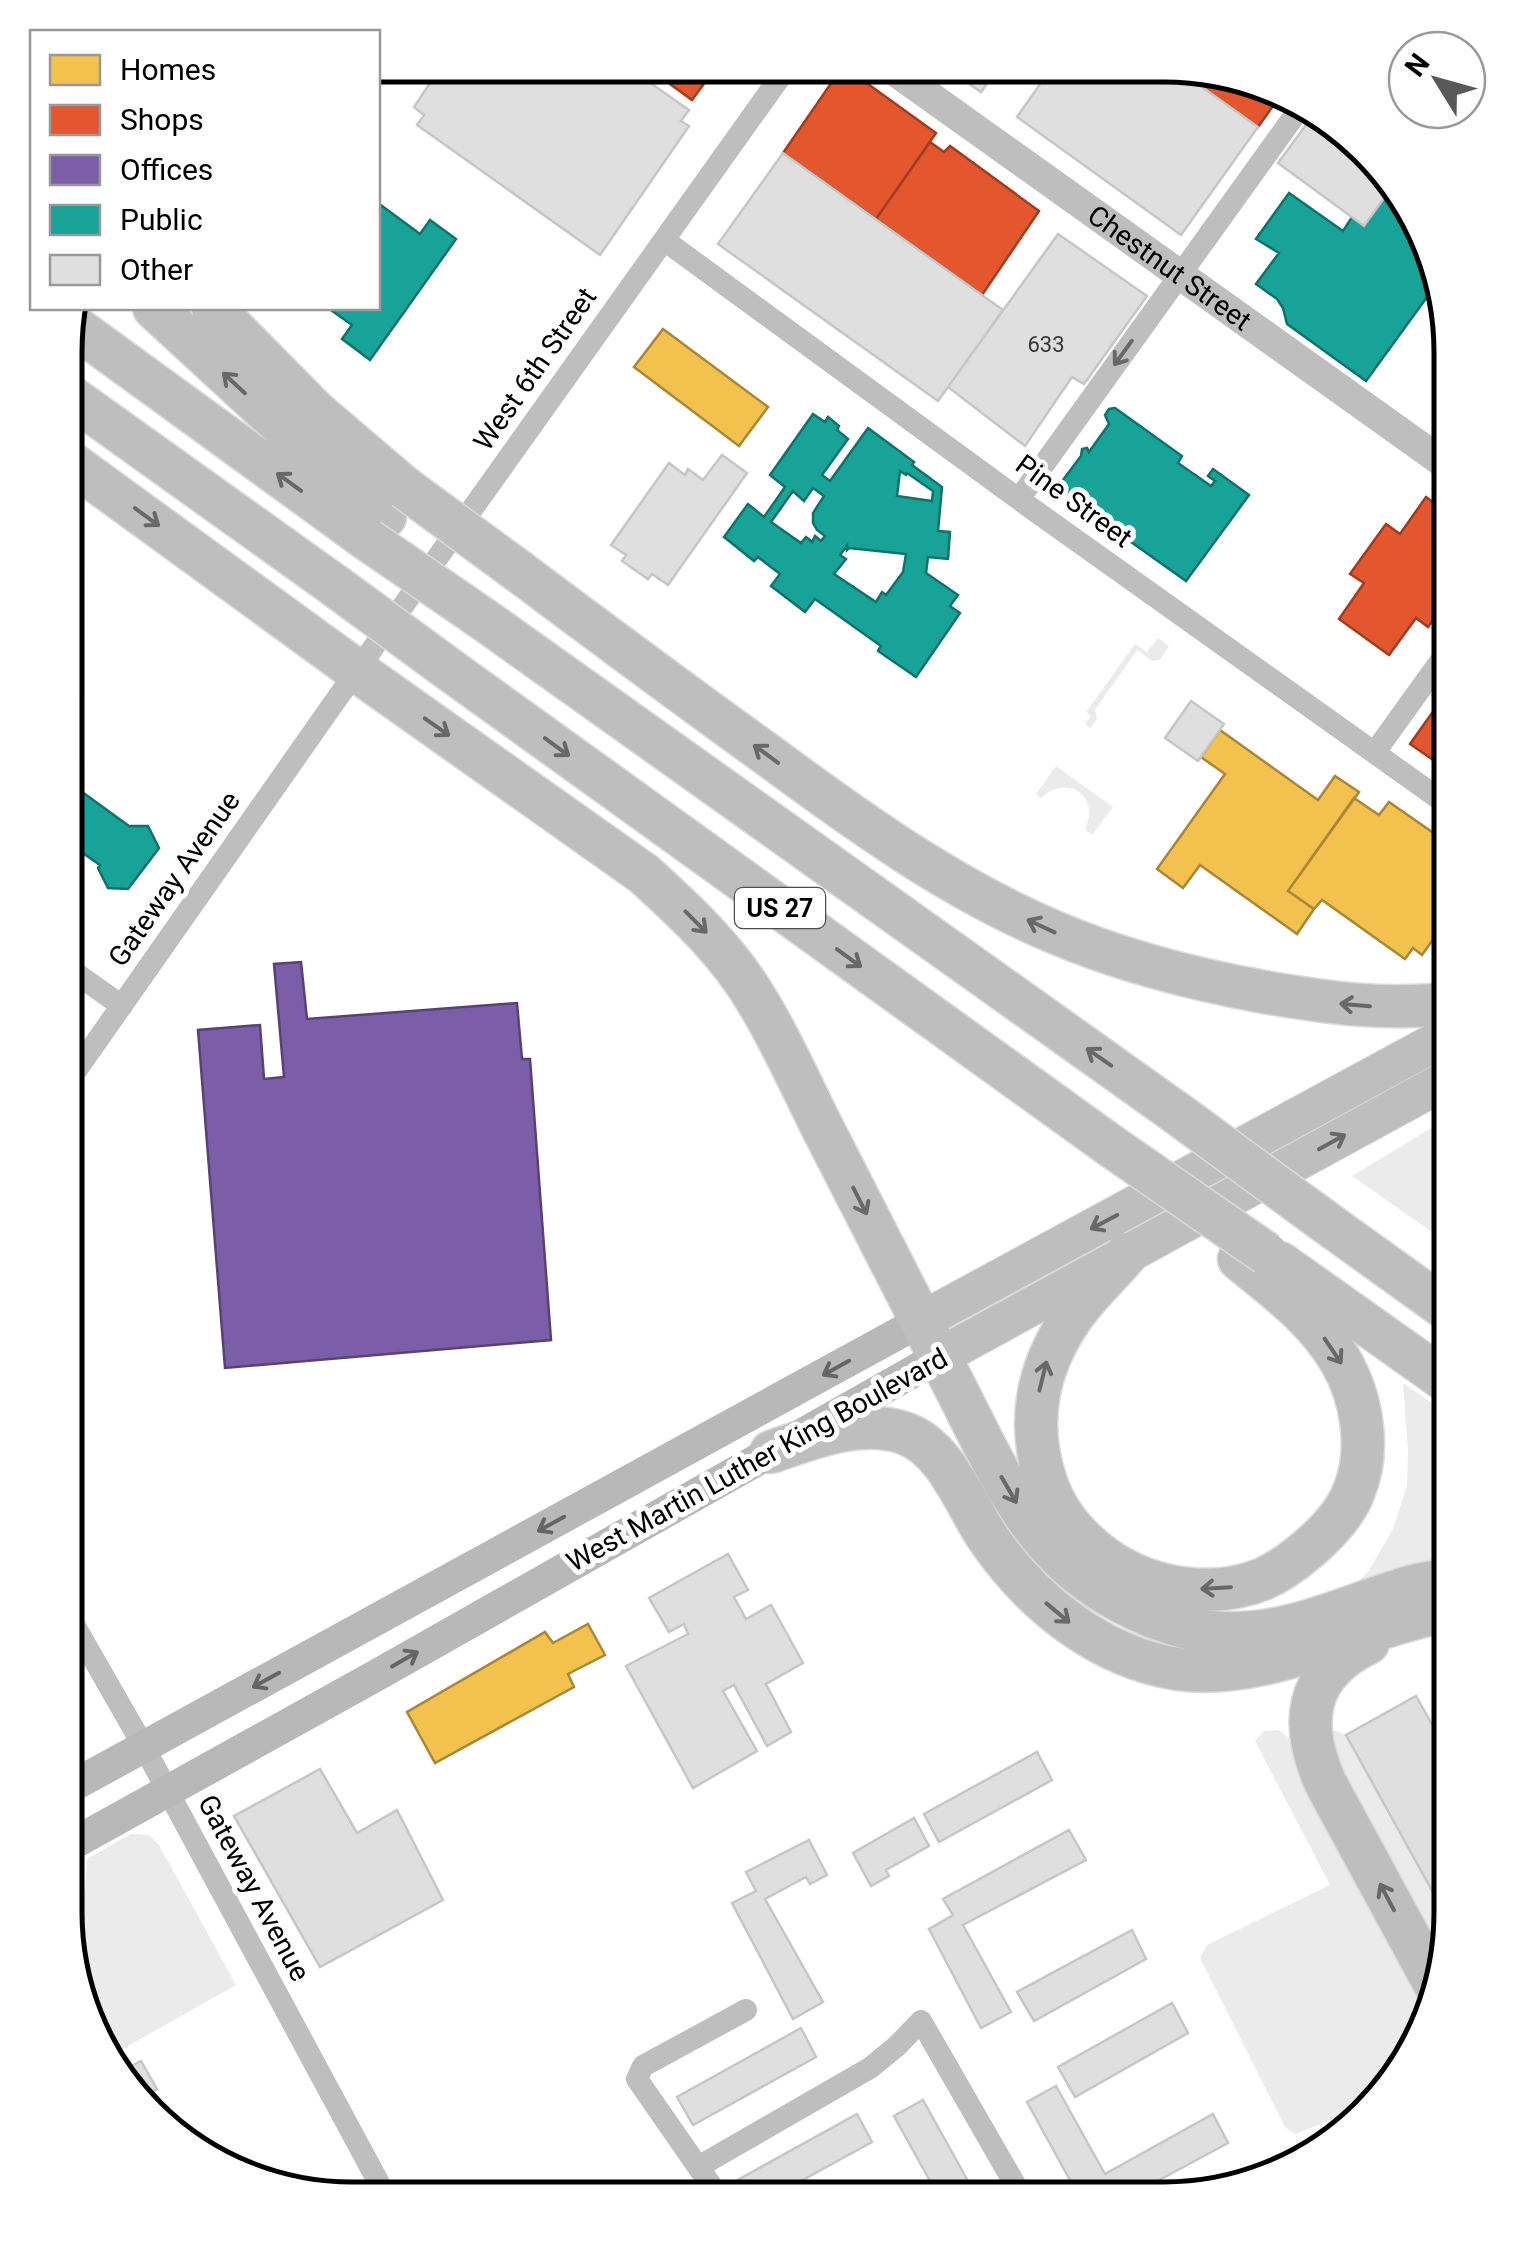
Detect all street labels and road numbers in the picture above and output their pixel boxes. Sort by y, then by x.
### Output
street label: Chestnut Street [1082,198,1258,337]
street label: West 6th Street [467,281,603,457]
street label: Pine Street [1009,448,1139,554]
street label: Gateway Avenue [101,785,247,973]
road number: US 27 [735,888,825,928]
street label: West Martin Luther King Boulevard [561,1341,953,1579]
street label: Gateway Avenue [191,1789,317,1987]

